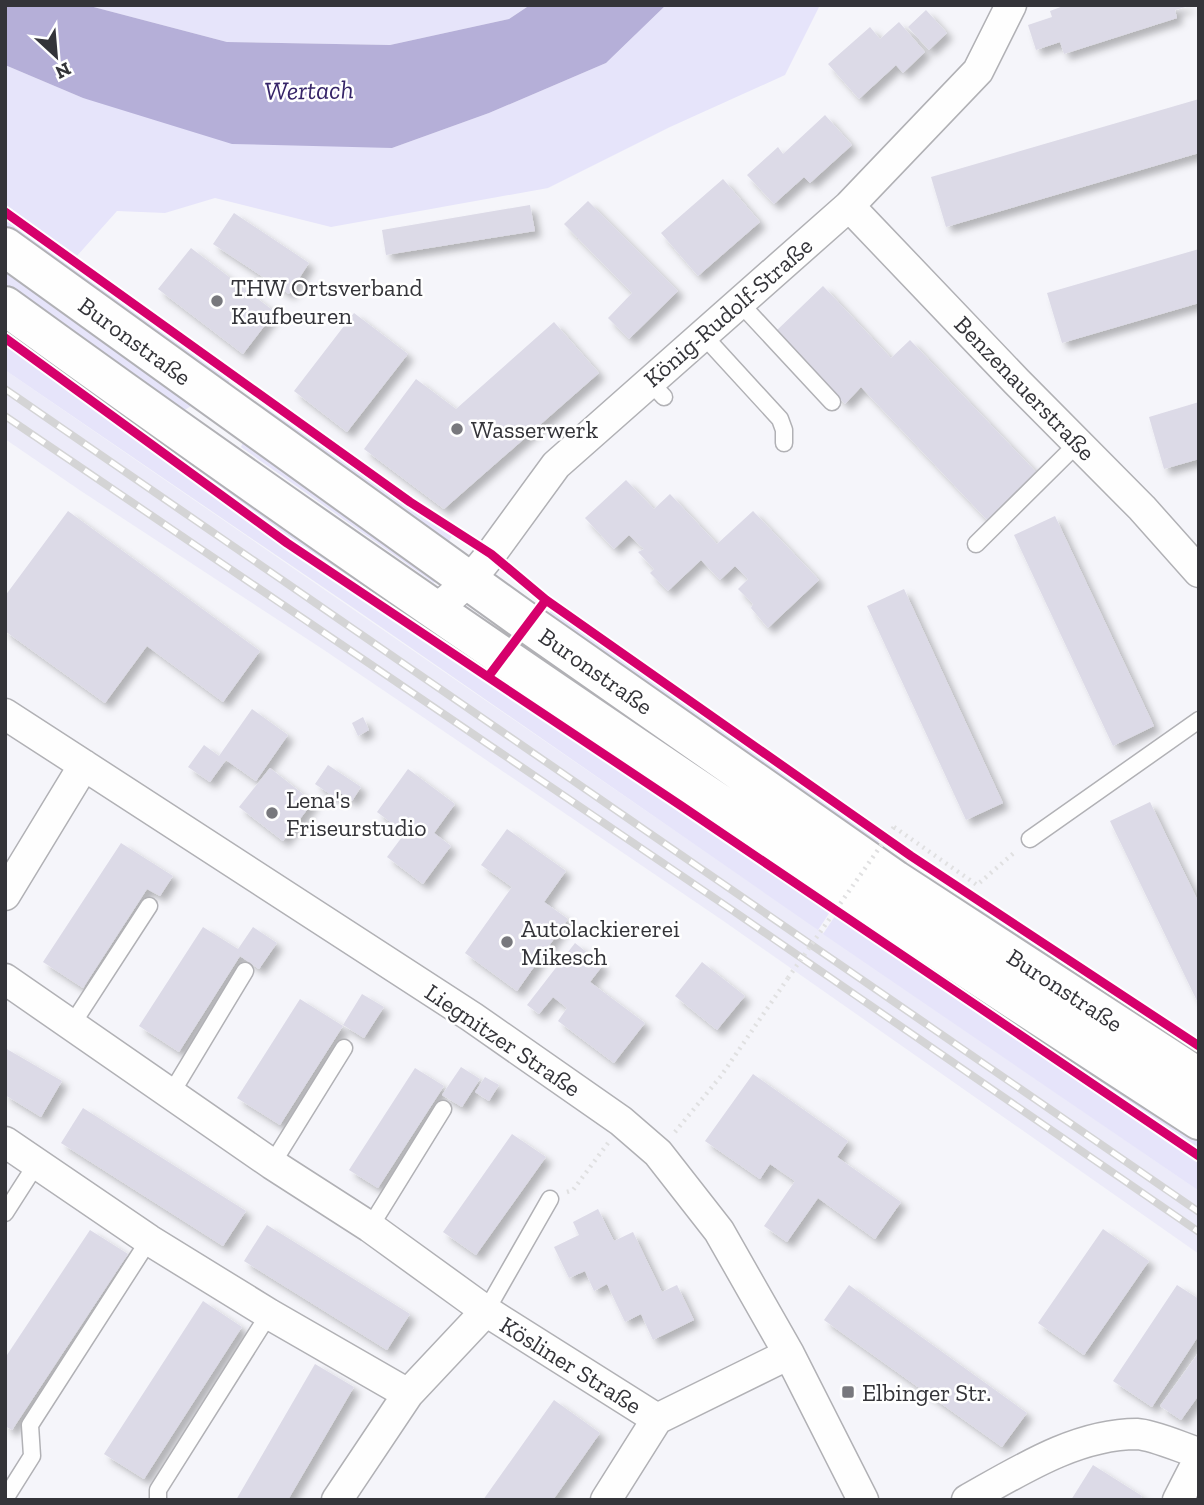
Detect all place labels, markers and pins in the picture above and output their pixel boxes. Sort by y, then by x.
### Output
place label: THW Ortsverband Kaufbeuren [231,273,423,330]
marker: THW Ortsverband Kaufbeuren [209,293,225,309]
place label: Wasserwerk [471,415,599,444]
marker: Wasserwerk [449,421,465,437]
place label: Lena's Friseurstudio [286,785,427,842]
marker: Lena's Friseurstudio [264,805,280,821]
place label: Autolackiererei Mikesch [521,914,680,971]
marker: Autolackiererei Mikesch [499,934,515,950]
place label: Elbinger Str. [862,1378,991,1407]
marker: Elbinger Str. [840,1384,856,1400]

